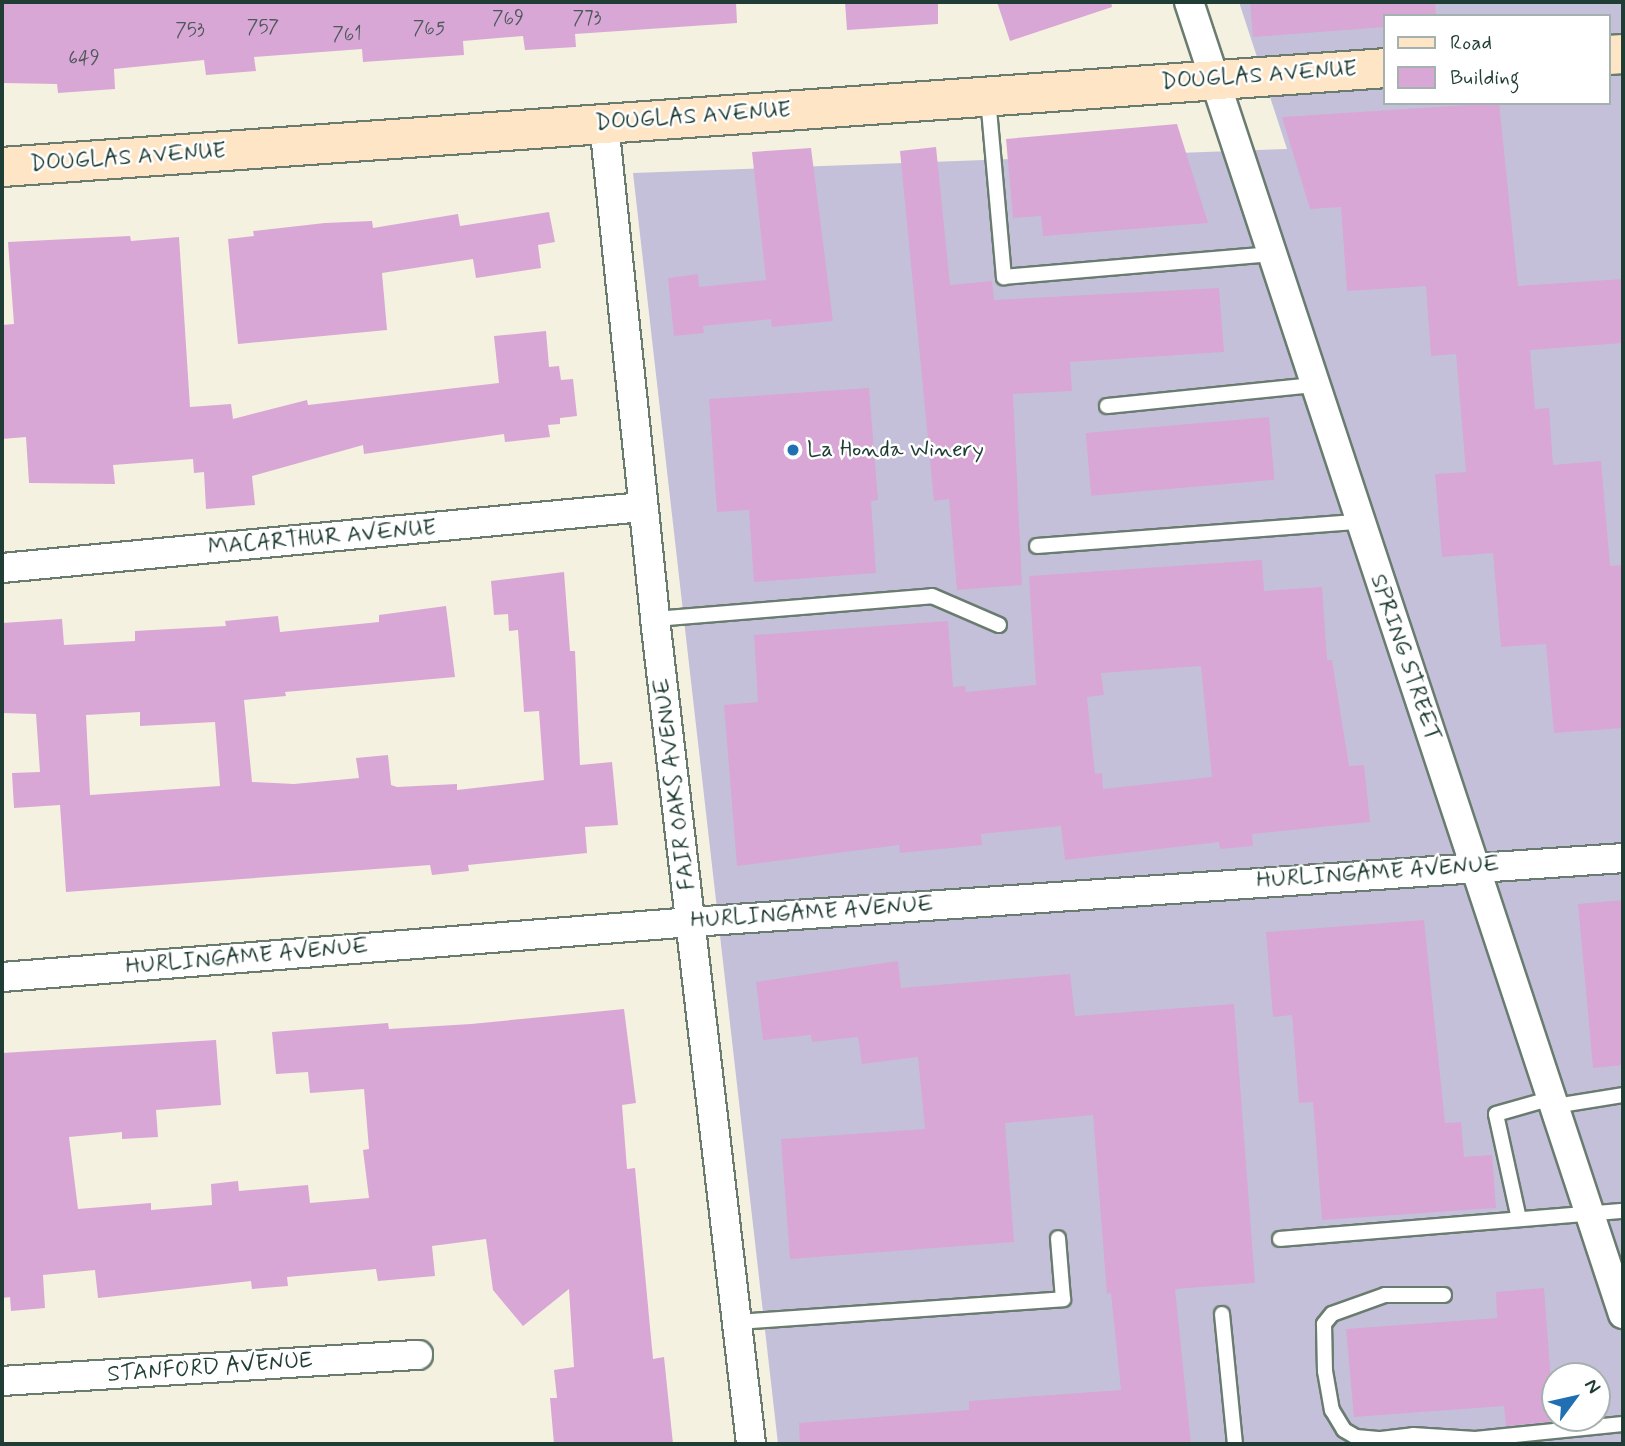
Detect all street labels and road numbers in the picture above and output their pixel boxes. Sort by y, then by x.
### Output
street label: DOUGLAS AVENUE [1160,55,1358,97]
street label: DOUGLAS AVENUE [594,96,792,138]
street label: DOUGLAS AVENUE [29,137,227,179]
street label: MACARTHUR AVENUE [207,514,437,562]
street label: SPRING STREET [1363,569,1447,747]
street label: FAIR OAKS AVENUE [648,676,702,892]
street label: HURLINGAME AVENUE [1256,851,1500,895]
street label: HURLINGAME AVENUE [690,891,934,935]
street label: HURLINGAME AVENUE [125,933,369,981]
street label: STANFORD AVENUE [105,1347,315,1389]

